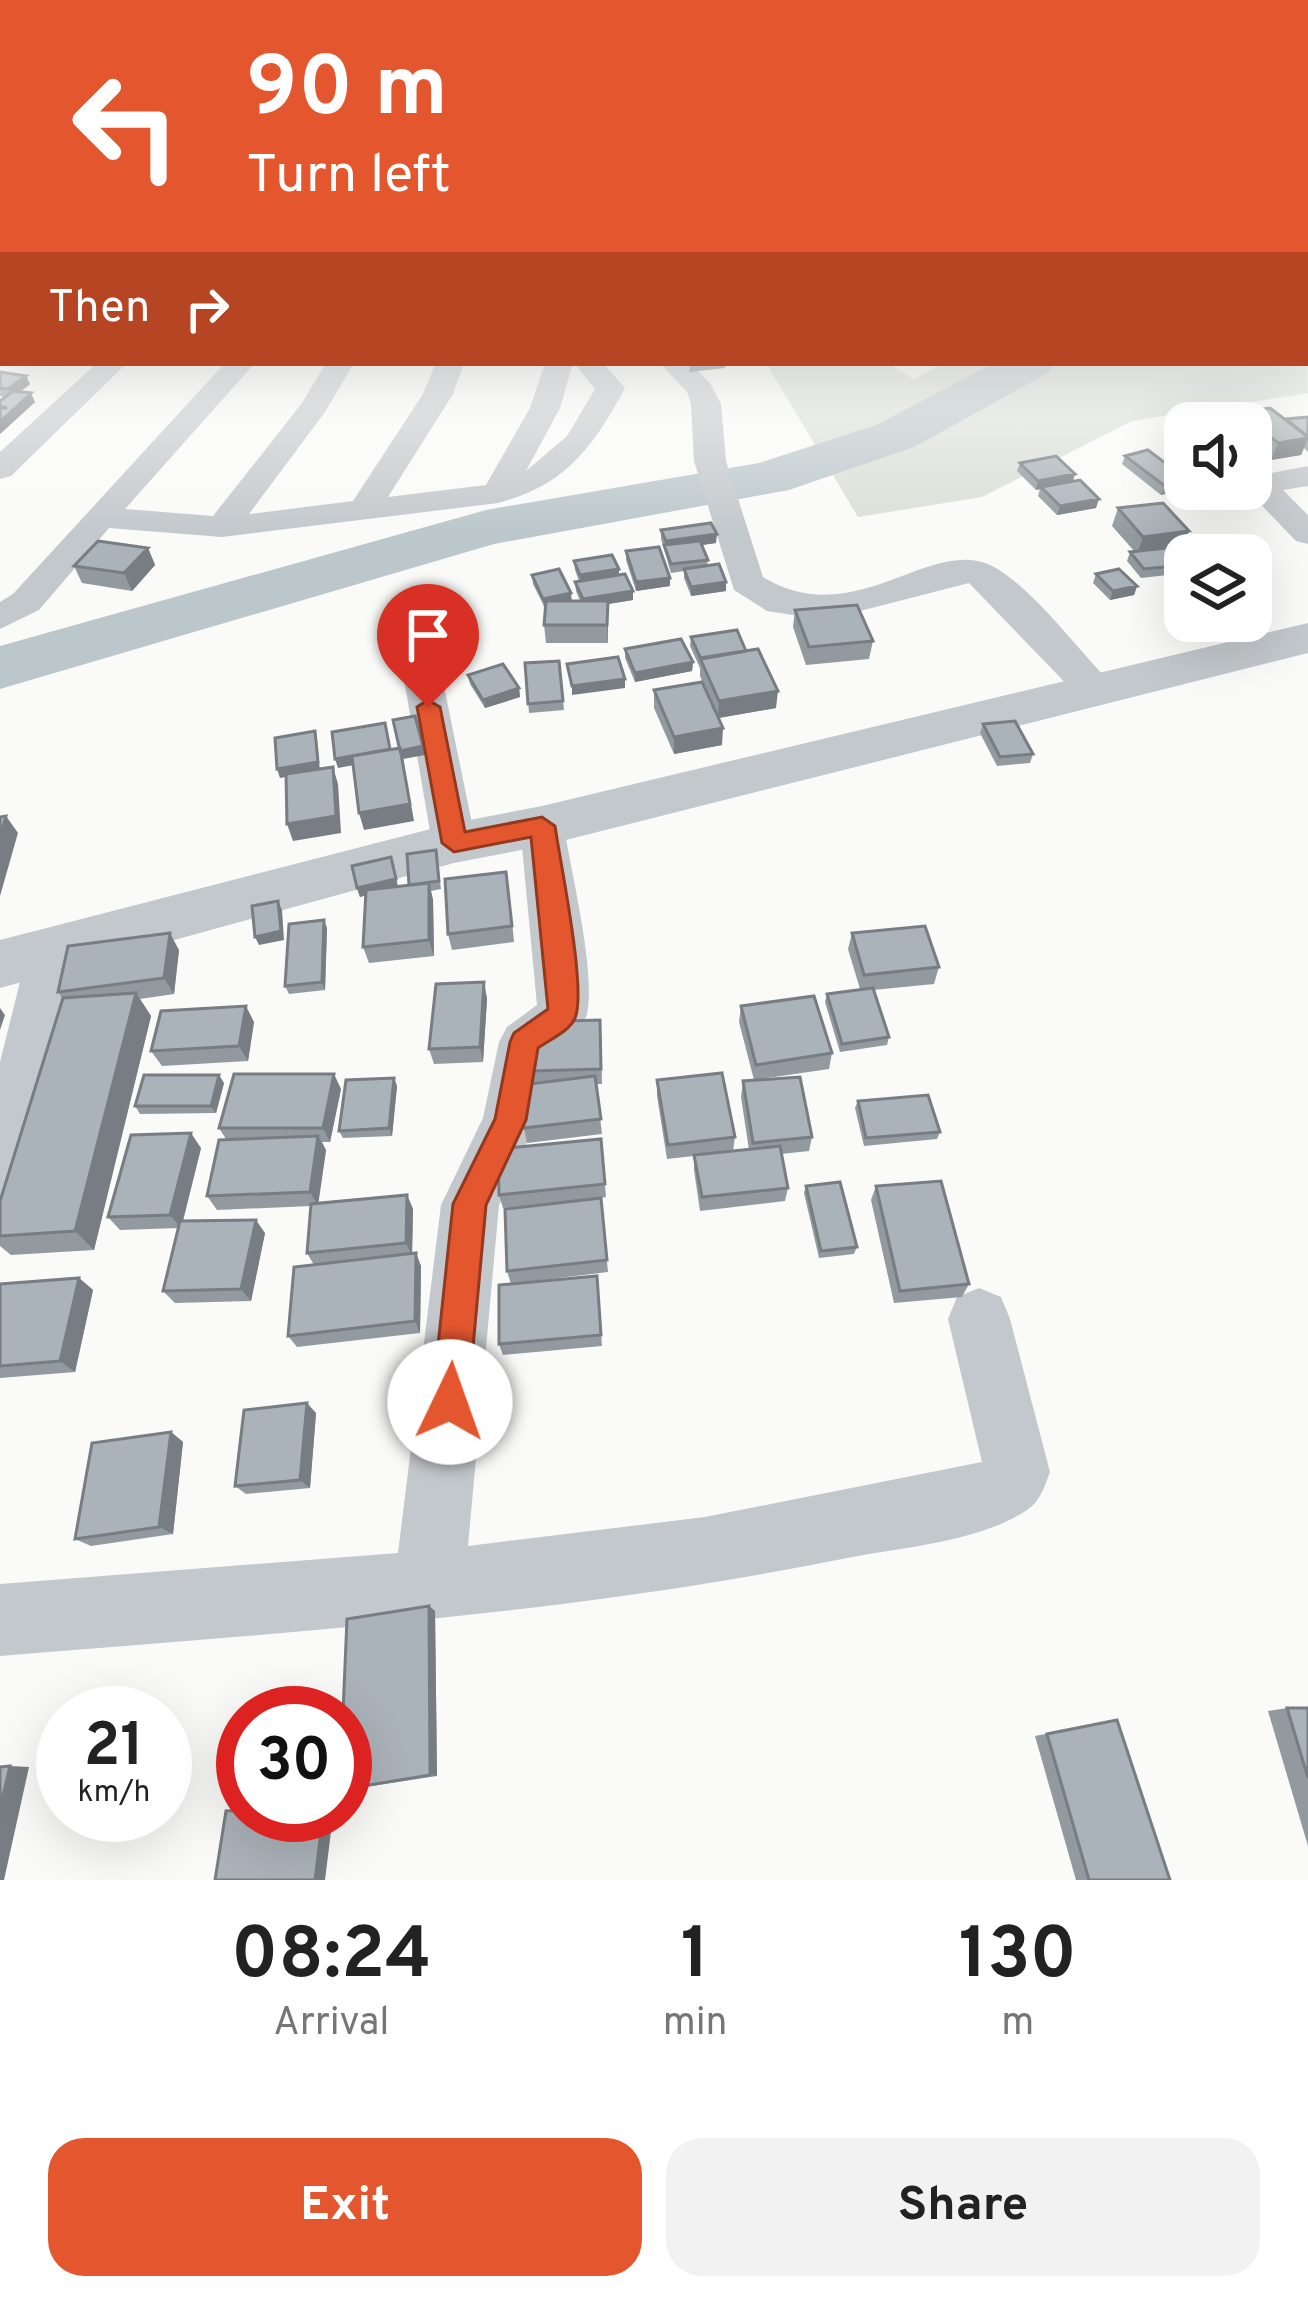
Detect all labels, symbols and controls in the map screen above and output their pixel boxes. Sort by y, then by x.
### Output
text: 90 m [246,39,448,145]
icon: left [48,48,204,204]
text: Turn left [246,143,451,212]
icon: right [174,276,240,342]
text: Then [48,281,150,338]
map controls [1164,402,1272,642]
button: sound [1164,402,1272,510]
button: layers [1164,534,1272,642]
pin [377,584,479,707]
icon: arrive [395,602,461,668]
position arrow [387,1339,513,1465]
speed limit sign: 30 [216,1686,372,1842]
text: 21 [84,1711,144,1787]
text: km/h [78,1775,150,1812]
text: 08:24 [231,1912,432,2004]
text: 1 [681,1912,710,2004]
text: 130 [959,1912,1077,2004]
text: Arrival [273,2000,389,2049]
text: min [663,2000,728,2049]
text: m [1001,2000,1034,2049]
button: Exit [48,2138,642,2276]
button: Share [666,2138,1260,2276]

